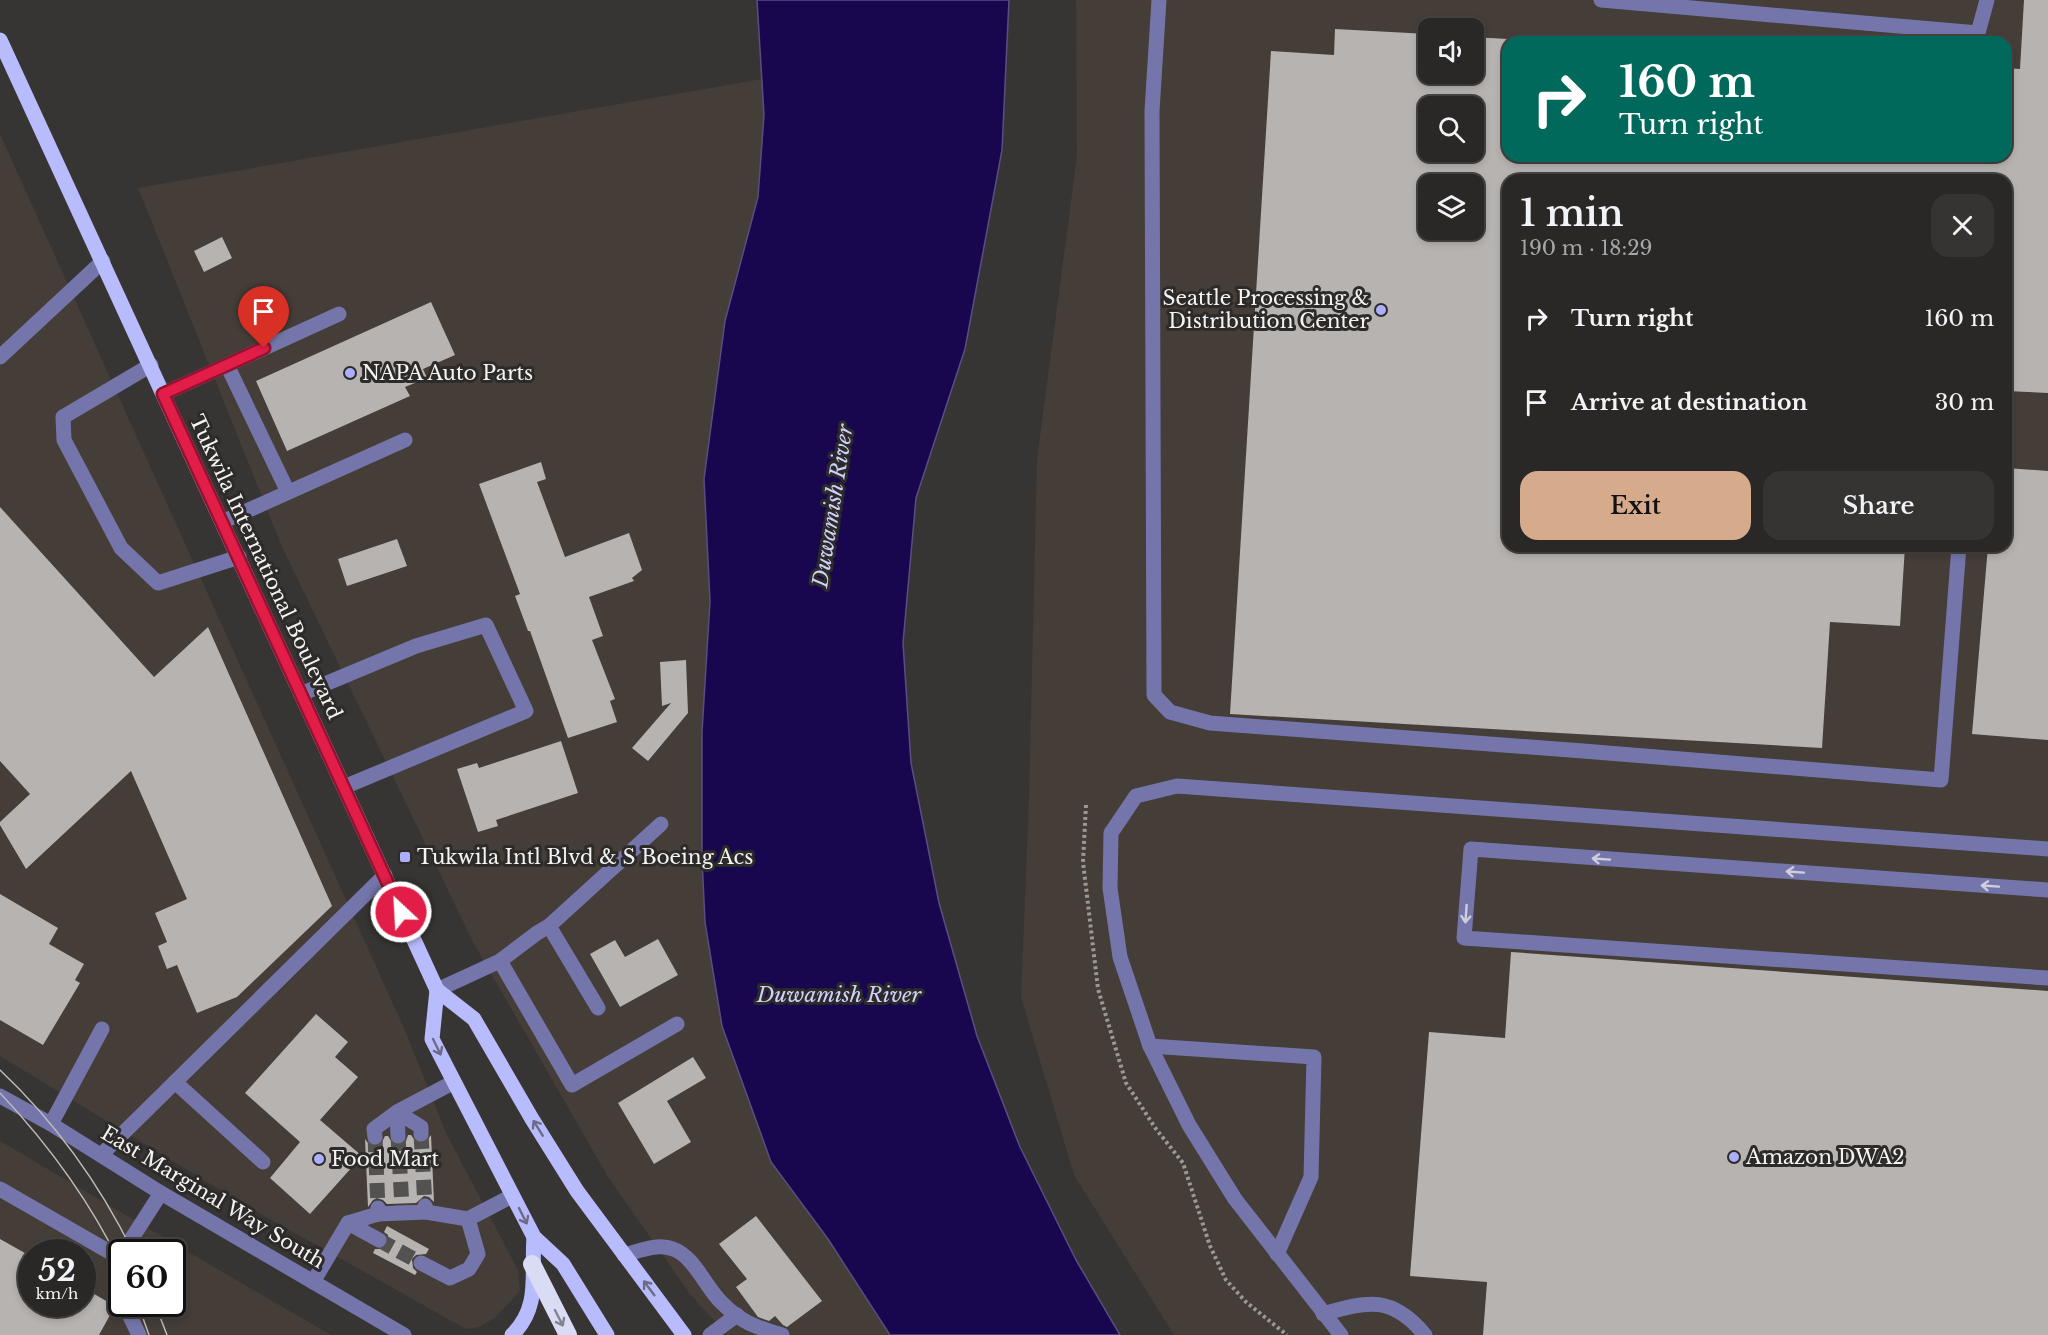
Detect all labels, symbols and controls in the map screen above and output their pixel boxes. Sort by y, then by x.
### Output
map controls [1418,18,1484,240]
button: sound [1418,18,1484,84]
text: 160 m [1619,56,1755,108]
icon: right [1520,60,1598,138]
button: search [1418,96,1484,162]
text: Turn right [1619,108,1763,141]
button: layers [1418,174,1484,240]
text: 1 min [1520,191,1624,236]
button: close [1931,194,1994,257]
text: 190 m · 18:29 [1520,236,1652,260]
pin [238,286,289,348]
place label: Seattle Processing & Distribution Center [1163,286,1369,333]
icon: arrive [247,295,280,328]
icon: right [1520,302,1553,335]
marker: Seattle Processing & Distribution Center [1374,303,1388,317]
text: Turn right [1571,305,1693,332]
text: 160 m [1924,305,1994,332]
place label: NAPA Auto Parts [362,361,533,385]
marker: NAPA Auto Parts [343,366,357,380]
icon: arrive [1520,386,1553,419]
text: Arrive at destination [1571,389,1808,416]
text: 30 m [1935,389,1994,416]
street label: Tukwila International Boulevard [185,411,347,723]
water label: Duwamish River [807,421,859,590]
button: Exit [1520,471,1751,540]
button: Share [1763,471,1994,540]
place label: Tukwila Intl Blvd & S Boeing Acs [417,845,753,869]
marker: Tukwila Intl Blvd & S Boeing Acs [398,850,412,864]
one-way arrow [1591,853,1611,864]
one-way arrow [1786,866,1806,877]
position arrow [369,880,433,944]
one-way arrow [1980,880,2000,891]
one-way arrow [1460,904,1471,924]
water label: Duwamish River [756,982,923,1008]
one-way arrow [431,1038,443,1056]
one-way arrow [532,1120,544,1137]
street label: East Marginal Way South [97,1121,329,1273]
place label: Amazon DWA2 [1745,1145,1905,1169]
place label: Food Mart [331,1147,439,1171]
marker: Amazon DWA2 [1727,1150,1741,1164]
marker: Food Mart [312,1152,326,1166]
one-way arrow [518,1207,529,1225]
speed limit sign: 60 [108,1239,186,1317]
text: 52 [38,1252,76,1289]
one-way arrow [643,1281,655,1297]
text: km/h [36,1284,78,1303]
one-way arrow [553,1309,565,1326]

